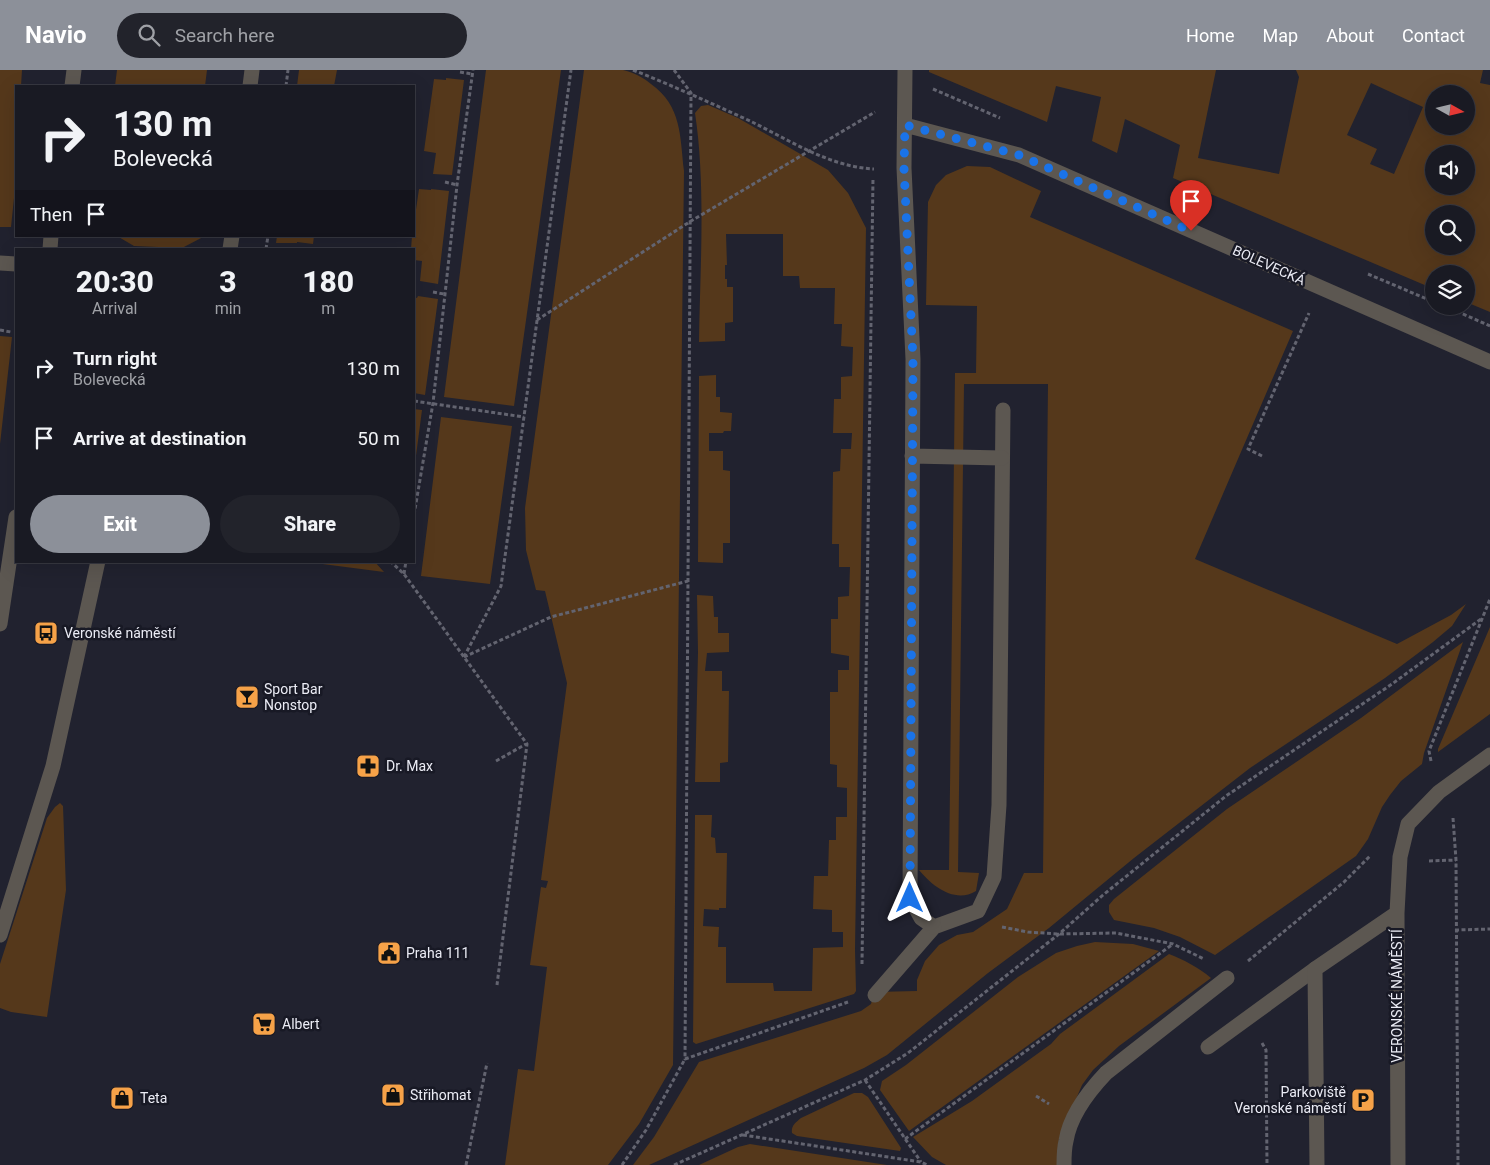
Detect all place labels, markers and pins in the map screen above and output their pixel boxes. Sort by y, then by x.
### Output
pin [1170,180,1212,231]
bus stop icon: Veronské náměstí [33,620,59,646]
place label: Veronské náměstí [64,625,176,641]
place label: Sport Bar Nonstop [264,681,323,713]
bar icon: Sport Bar Nonstop [234,684,260,710]
pharmacy icon: Dr. Max [355,753,381,779]
place label: Dr. Max [386,758,433,774]
public building icon: Praha 111 [376,940,402,966]
place label: Praha 111 [406,945,469,961]
supermarket icon: Albert [251,1011,277,1037]
place label: Albert [282,1016,320,1032]
shop icon: Střihomat [380,1082,406,1108]
place label: Parkoviště Veronské náměstí [1234,1084,1347,1116]
shop icon: Teta [109,1085,135,1111]
place label: Střihomat [410,1087,472,1103]
parking icon: Parkoviště Veronské náměstí [1350,1087,1376,1113]
place label: Teta [140,1090,167,1106]

